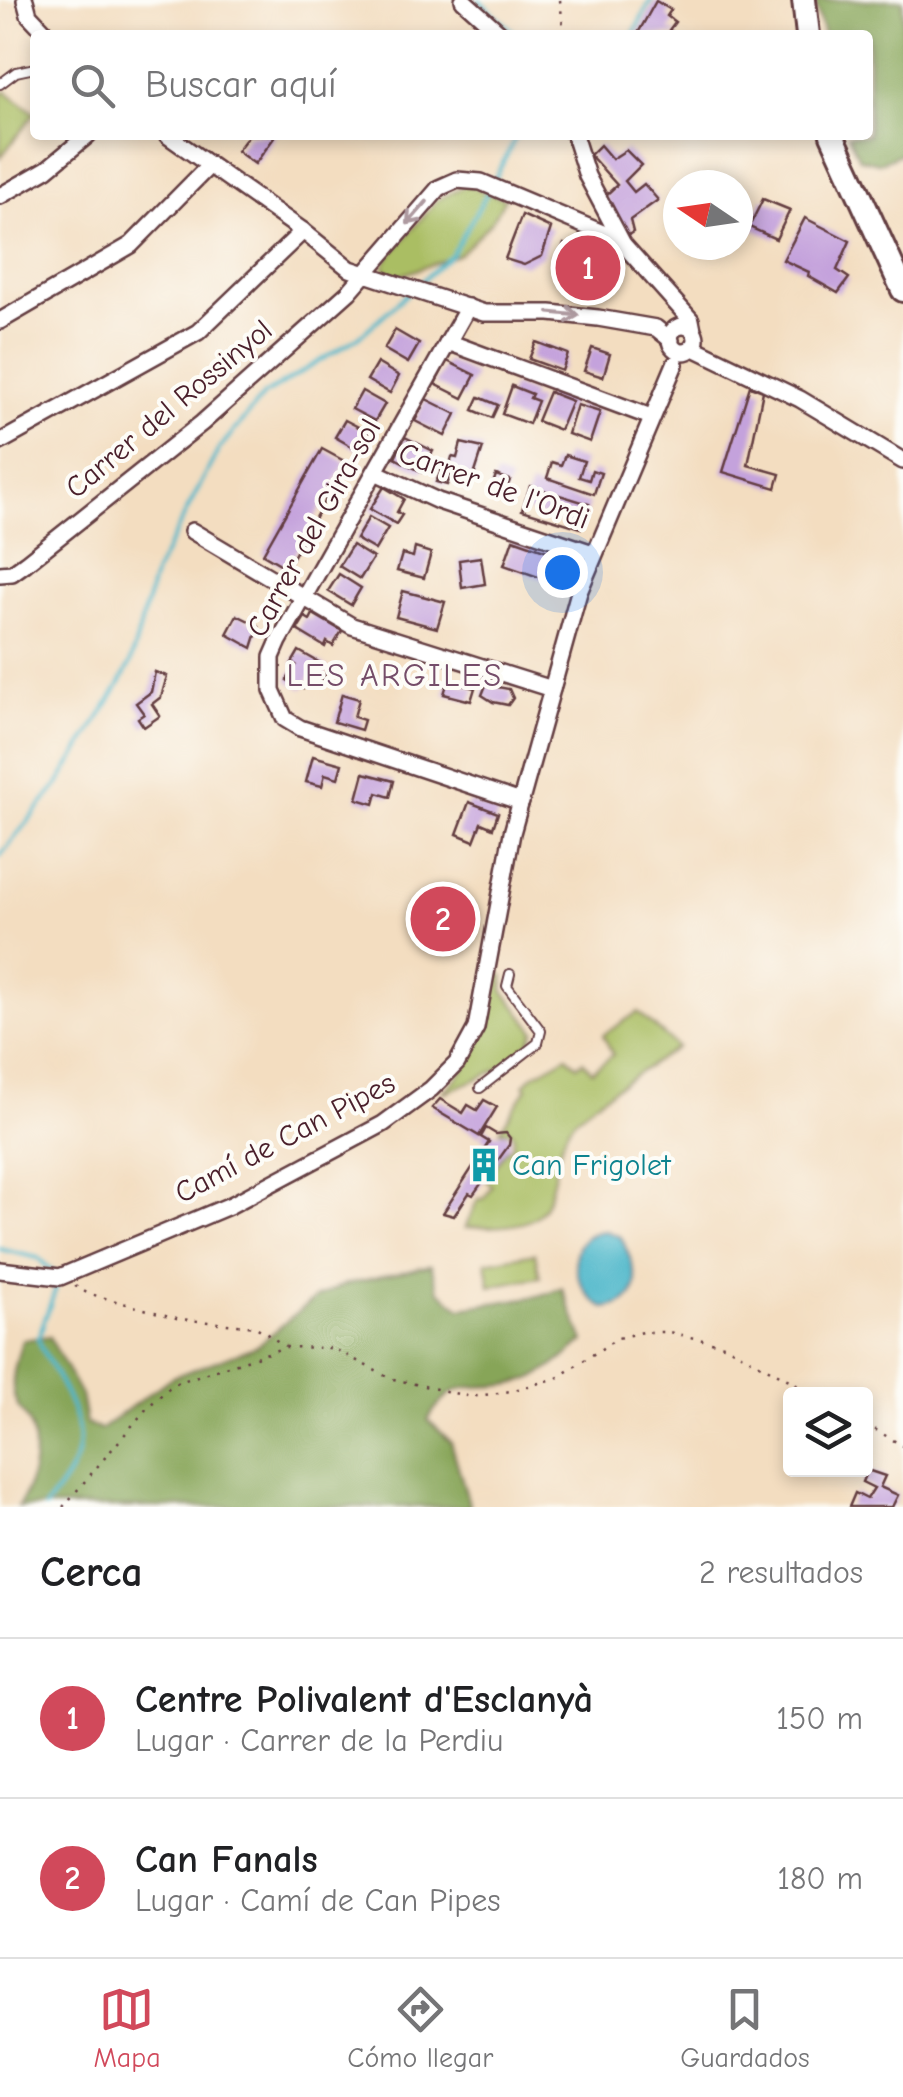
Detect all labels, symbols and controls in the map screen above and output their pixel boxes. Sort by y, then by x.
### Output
search box [30,30,873,140]
icon: search [65,58,120,113]
text: Buscar aquí [145,63,337,107]
north arrow [663,170,753,260]
one-way arrow [406,200,429,225]
pin: 1 [556,230,620,306]
one-way arrow [547,305,579,324]
street label: Carrer del Rossinyol [59,312,279,506]
street label: Carrer del Gira-sol [240,413,388,643]
street label: Carrer de l'Ordi [394,435,594,537]
your location [537,547,588,598]
district label: LES ARGILES [286,657,504,694]
pin: 2 [410,882,476,956]
street label: Camí de Can Pipes [169,1065,401,1211]
building icon: Can Frigolet [465,1146,503,1184]
place label: Can Frigolet [512,1148,672,1183]
map controls [783,1387,873,1477]
button: layers [783,1387,873,1477]
text: Cerca [40,1548,143,1597]
text: 2 resultados [699,1554,863,1591]
text: Centre Polivalent d'Esclanyà [135,1678,593,1722]
text: 1 [66,1700,79,1737]
text: 150 m [776,1700,863,1737]
text: Lugar · Carrer de la Perdiu [135,1722,503,1759]
text: Can Fanals [135,1838,318,1882]
text: 2 [65,1860,80,1897]
text: 180 m [777,1860,863,1897]
text: Lugar · Camí de Can Pipes [135,1882,501,1919]
tab: Mapa [93,1982,161,2074]
tab: Cómo llegar [347,1982,493,2074]
tab: Guardados [680,1982,810,2074]

